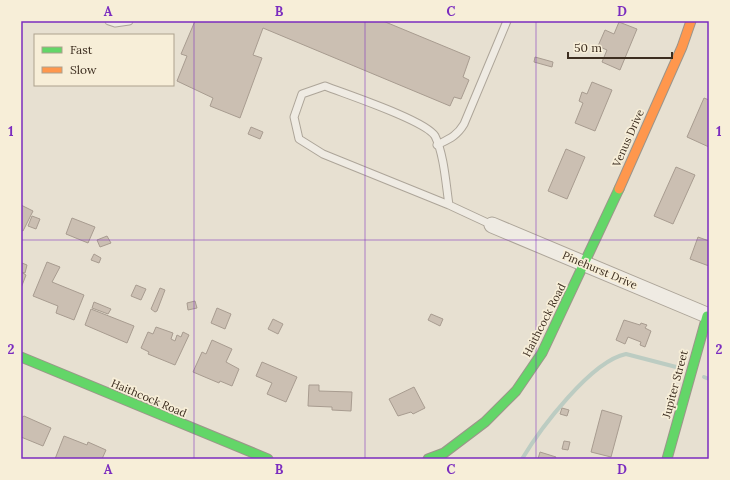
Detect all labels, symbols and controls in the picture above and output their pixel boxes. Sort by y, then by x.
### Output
text: A [104,3,113,20]
text: B [275,3,284,20]
text: C [447,3,456,20]
text: D [617,3,627,20]
legend [34,34,174,86]
scale bar [568,34,672,60]
text: 50 m [574,40,602,55]
text: Fast [70,42,93,57]
text: Slow [70,62,97,77]
street label: Venus Drive [609,107,647,170]
text: 1 [8,123,14,140]
text: 1 [716,123,722,140]
street label: Pinehurst Drive [560,248,640,292]
street label: Haithcock Road [519,281,569,359]
text: 2 [8,341,15,358]
text: 2 [716,341,723,358]
street label: Jupiter Street [659,348,691,420]
street label: Haithcock Road [109,376,189,420]
text: A [104,461,113,478]
text: B [275,461,284,478]
text: C [447,461,456,478]
text: D [617,461,627,478]

